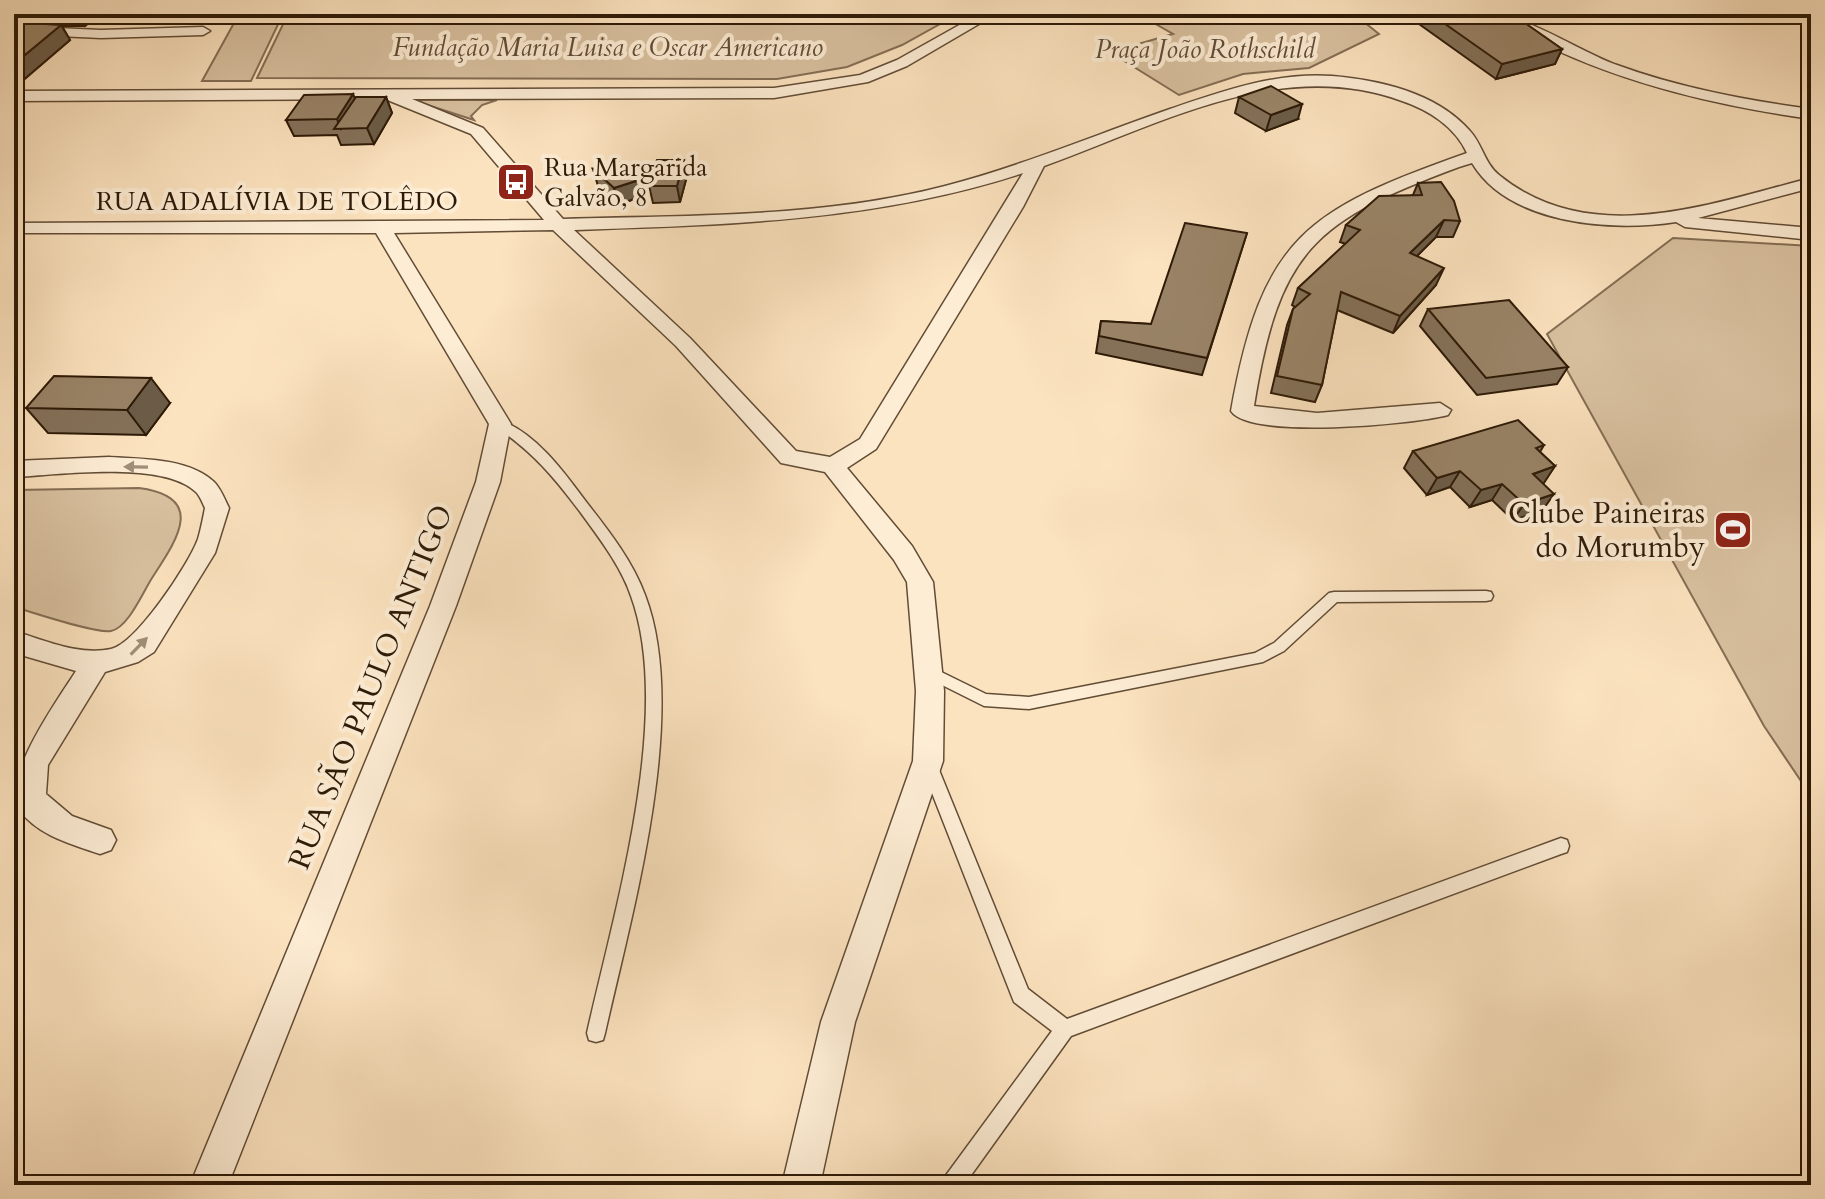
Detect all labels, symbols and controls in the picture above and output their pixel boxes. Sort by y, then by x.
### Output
park label: Fundação Maria Luisa e Oscar Americano [393,30,823,65]
park label: Praça João Rothschild [1095,32,1316,67]
place label: Rua Margarida Galvão, 8 [544,150,707,215]
bus stop icon: Rua Margarida Galvão, 8 [495,161,537,203]
street label: RUA ADALÍVIA DE TOLÊDO [96,184,458,219]
one-way arrow [123,461,148,473]
place label: Clube Paineiras do Morumby [1508,493,1705,568]
street label: RUA SÃO PAULO ANTIGO [279,499,463,875]
sports icon: Clube Paineiras do Morumby [1712,509,1754,551]
one-way arrow [129,637,148,656]

